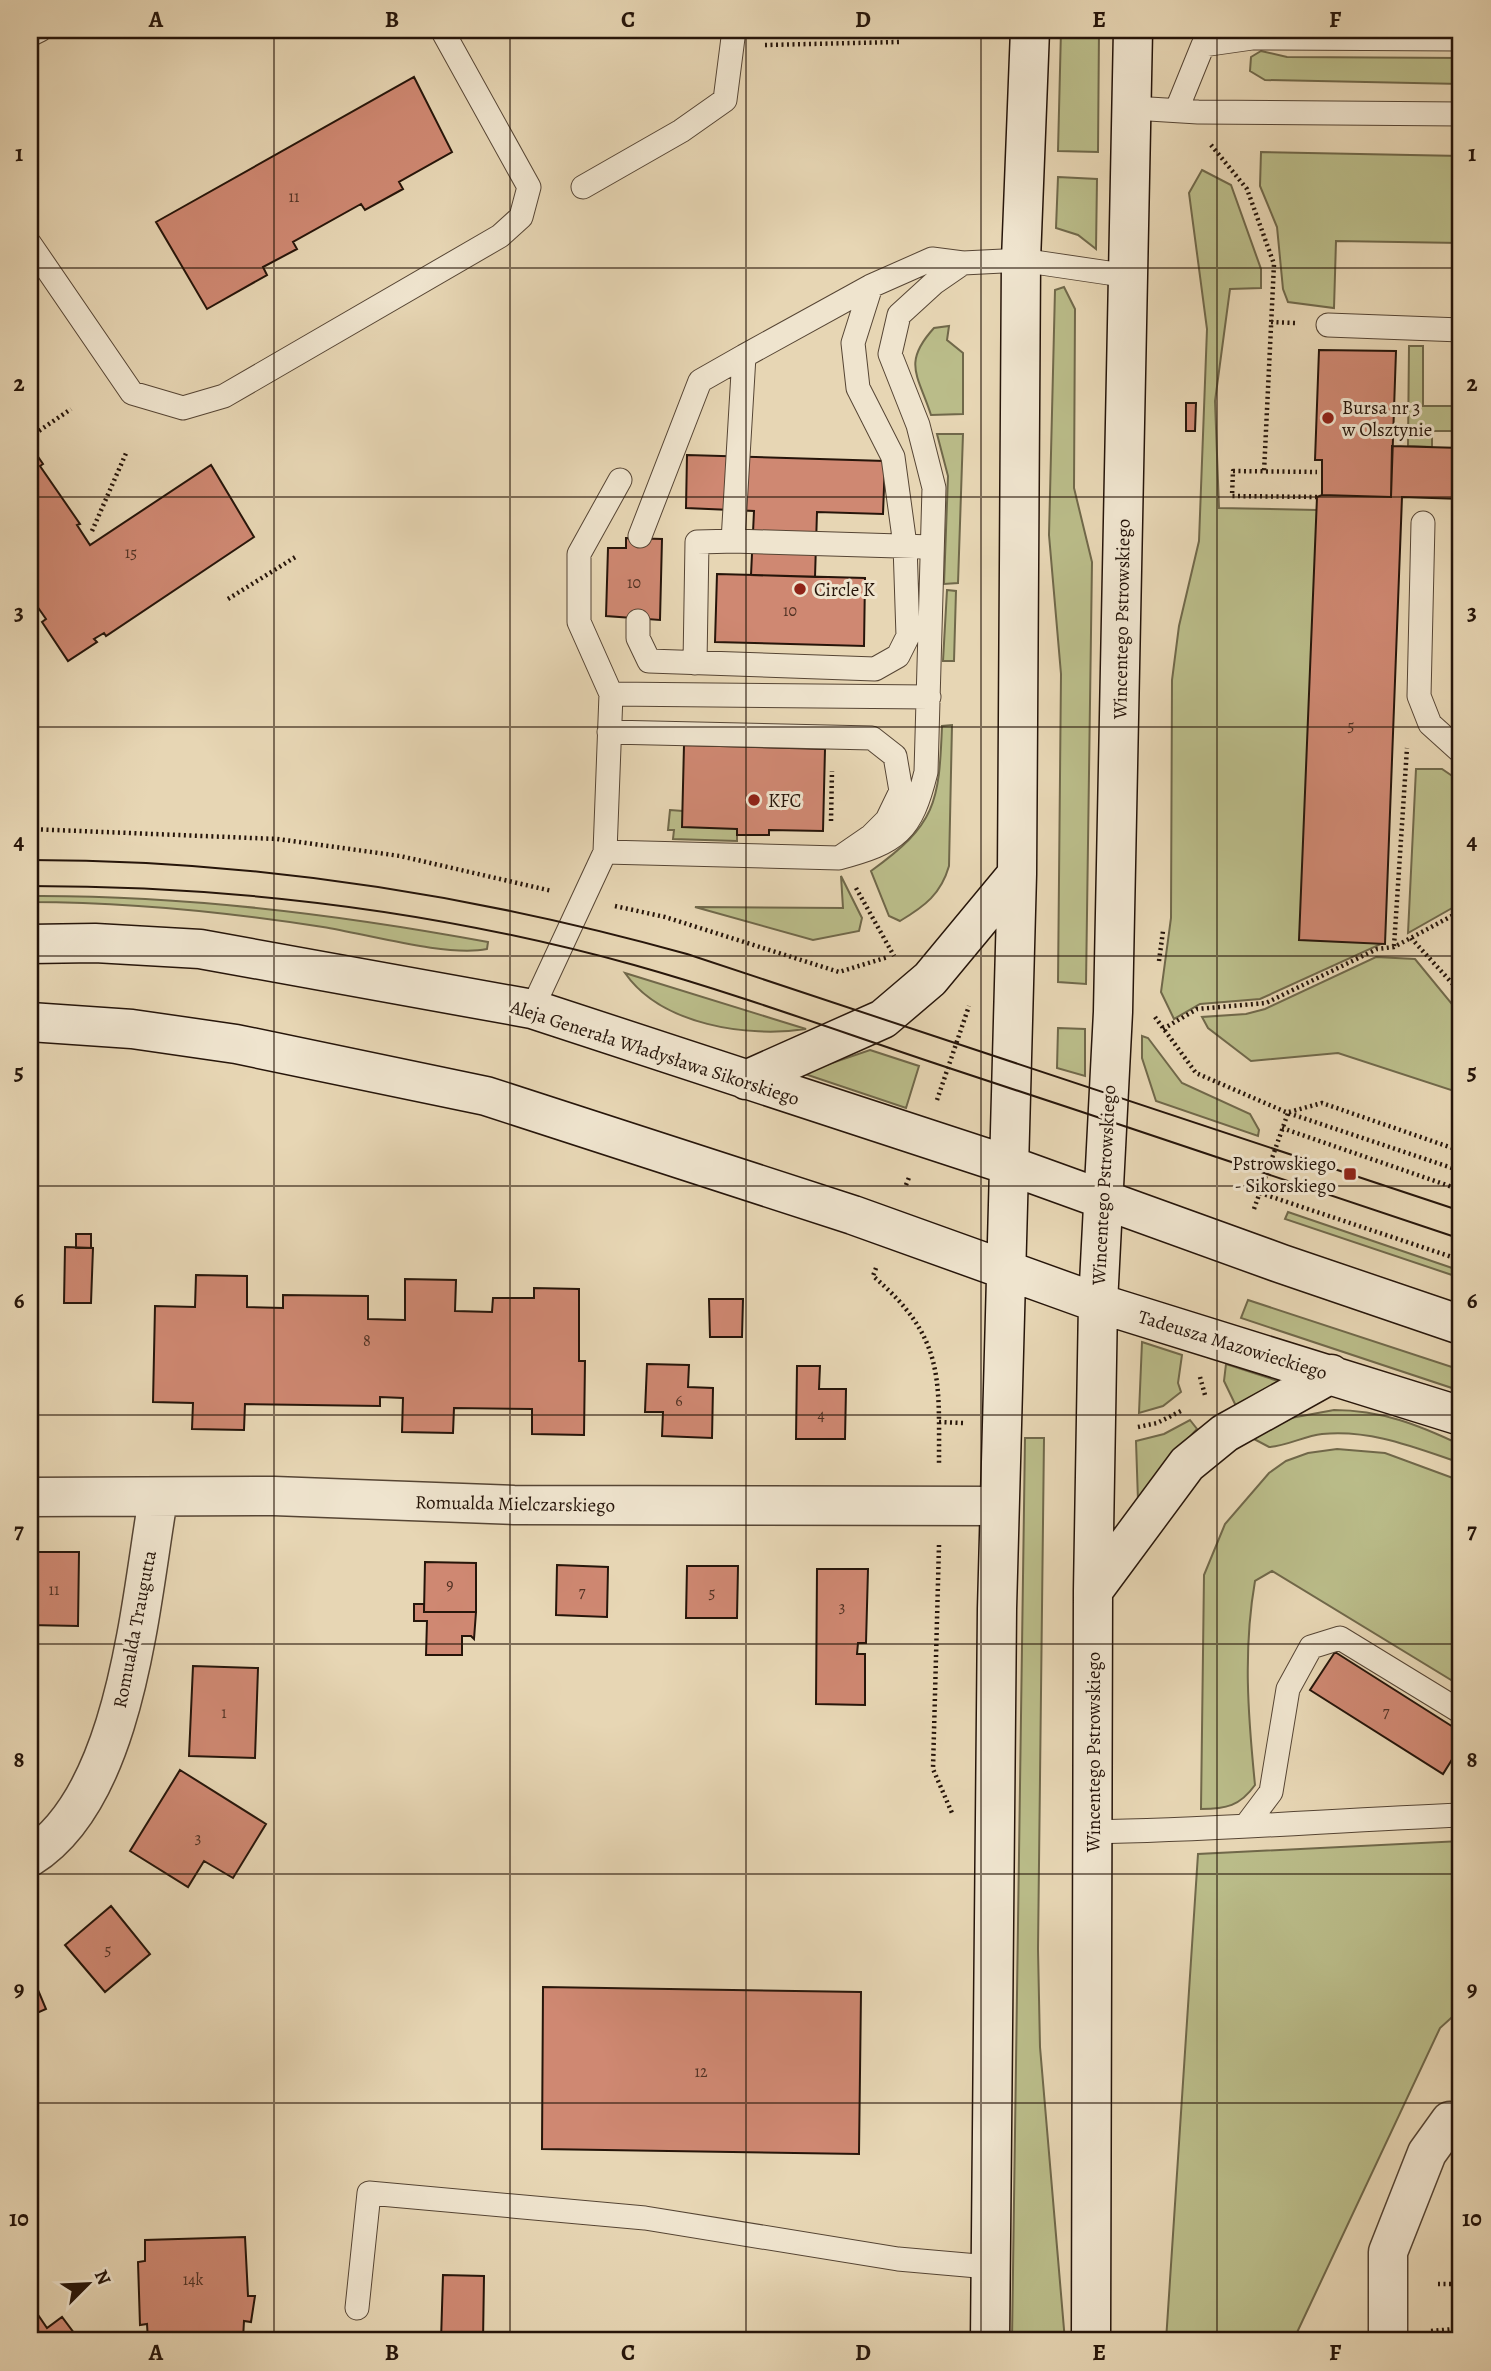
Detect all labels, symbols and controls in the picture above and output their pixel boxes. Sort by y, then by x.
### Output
text: A [148,4,164,35]
text: B [385,4,399,35]
text: C [621,4,635,35]
text: D [855,4,871,35]
text: E [1092,4,1106,35]
text: F [1329,4,1342,35]
text: 1 [15,138,23,169]
text: 1 [1468,138,1476,169]
house number: 11 [289,186,300,208]
text: 2 [13,368,25,399]
text: 2 [1466,368,1478,399]
place label: Bursa nr 3 w Olsztynie [1341,395,1432,443]
marker: Bursa nr 3 w Olsztynie [1320,410,1336,426]
street label: Wincentego Pstrowskiego [1107,519,1137,720]
house number: 15 [125,542,137,564]
house number: 10 [627,572,641,594]
place label: Circle K [814,577,875,603]
marker: Circle K [792,581,808,597]
text: 3 [14,597,24,628]
text: 3 [1467,597,1477,628]
house number: 10 [783,600,797,622]
house number: 5 [1348,715,1355,737]
place label: KFC [768,788,801,814]
marker: KFC [746,792,762,808]
text: 4 [14,826,25,857]
text: 4 [1467,826,1478,857]
street label: Aleja Generała Władysława Sikorskiego [506,994,803,1112]
text: 5 [14,1056,24,1087]
text: 5 [1467,1056,1477,1087]
street label: Wincentego Pstrowskiego [1086,1084,1122,1287]
place label: Pstrowskiego - Sikorskiego [1232,1151,1336,1199]
marker: Pstrowskiego - Sikorskiego [1342,1166,1358,1182]
text: 6 [14,1285,25,1316]
text: 6 [1467,1285,1478,1316]
street label: Tadeusza Mazowieckiego [1135,1304,1330,1386]
house number: 8 [363,1330,371,1352]
house number: 6 [675,1390,683,1412]
house number: 4 [817,1404,825,1426]
street label: Romualda Mielczarskiego [415,1489,615,1519]
text: 7 [14,1515,24,1546]
text: 7 [1467,1515,1477,1546]
street label: Romualda Traugutta [107,1548,163,1710]
house number: 9 [446,1574,454,1596]
house number: 11 [49,1579,60,1601]
house number: 7 [579,1581,586,1603]
house number: 5 [709,1582,716,1604]
house number: 3 [839,1596,845,1618]
street label: Wincentego Pstrowskiego [1081,1652,1107,1853]
house number: 7 [1383,1701,1390,1723]
house number: 1 [221,1702,227,1724]
text: 8 [13,1744,25,1775]
text: 8 [1466,1744,1478,1775]
house number: 3 [195,1827,201,1849]
house number: 5 [105,1939,112,1961]
text: 9 [14,1973,24,2004]
text: 9 [1467,1973,1477,2004]
house number: 12 [694,2061,708,2083]
text: 10 [9,2203,29,2234]
text: 10 [1462,2203,1482,2234]
north arrow [52,2248,122,2318]
text: N [88,2266,117,2289]
house number: 14k [183,2269,203,2291]
text: A [148,2337,164,2368]
text: B [385,2337,399,2368]
text: C [621,2337,635,2368]
text: D [855,2337,871,2368]
text: E [1092,2337,1106,2368]
text: F [1329,2337,1342,2368]

